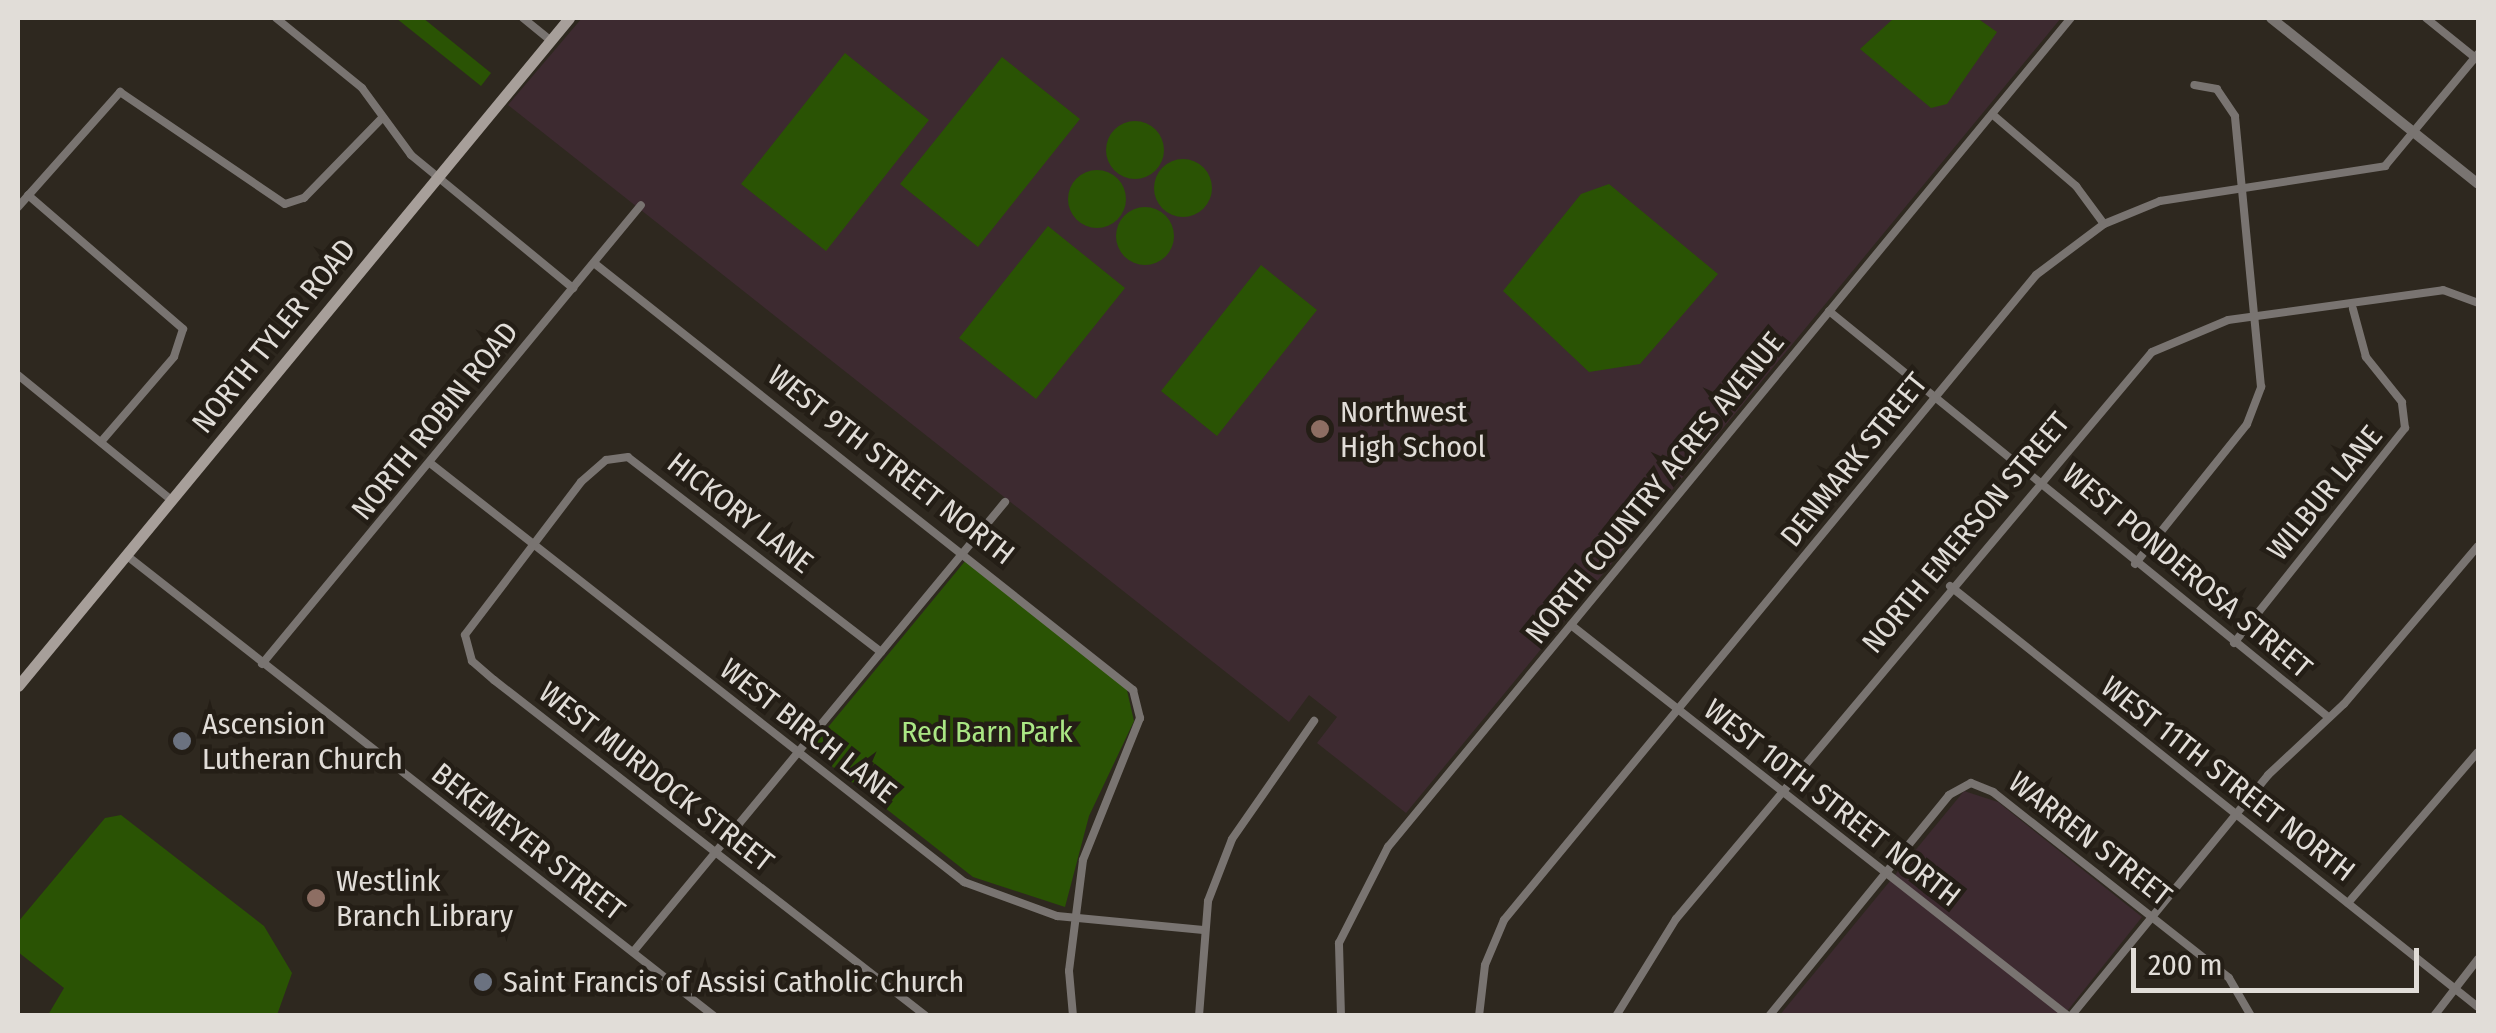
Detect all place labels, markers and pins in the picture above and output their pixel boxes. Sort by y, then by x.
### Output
place label: Northwest High School [1340,394,1486,464]
marker: Northwest High School [1309,418,1331,440]
place label: Ascension Lutheran Church [202,706,403,776]
marker: Ascension Lutheran Church [171,730,193,752]
place label: Westlink Branch Library [336,863,513,934]
marker: Westlink Branch Library [305,887,327,909]
place label: Saint Francis of Assisi Catholic Church [503,964,964,1000]
marker: Saint Francis of Assisi Catholic Church [472,971,494,993]

